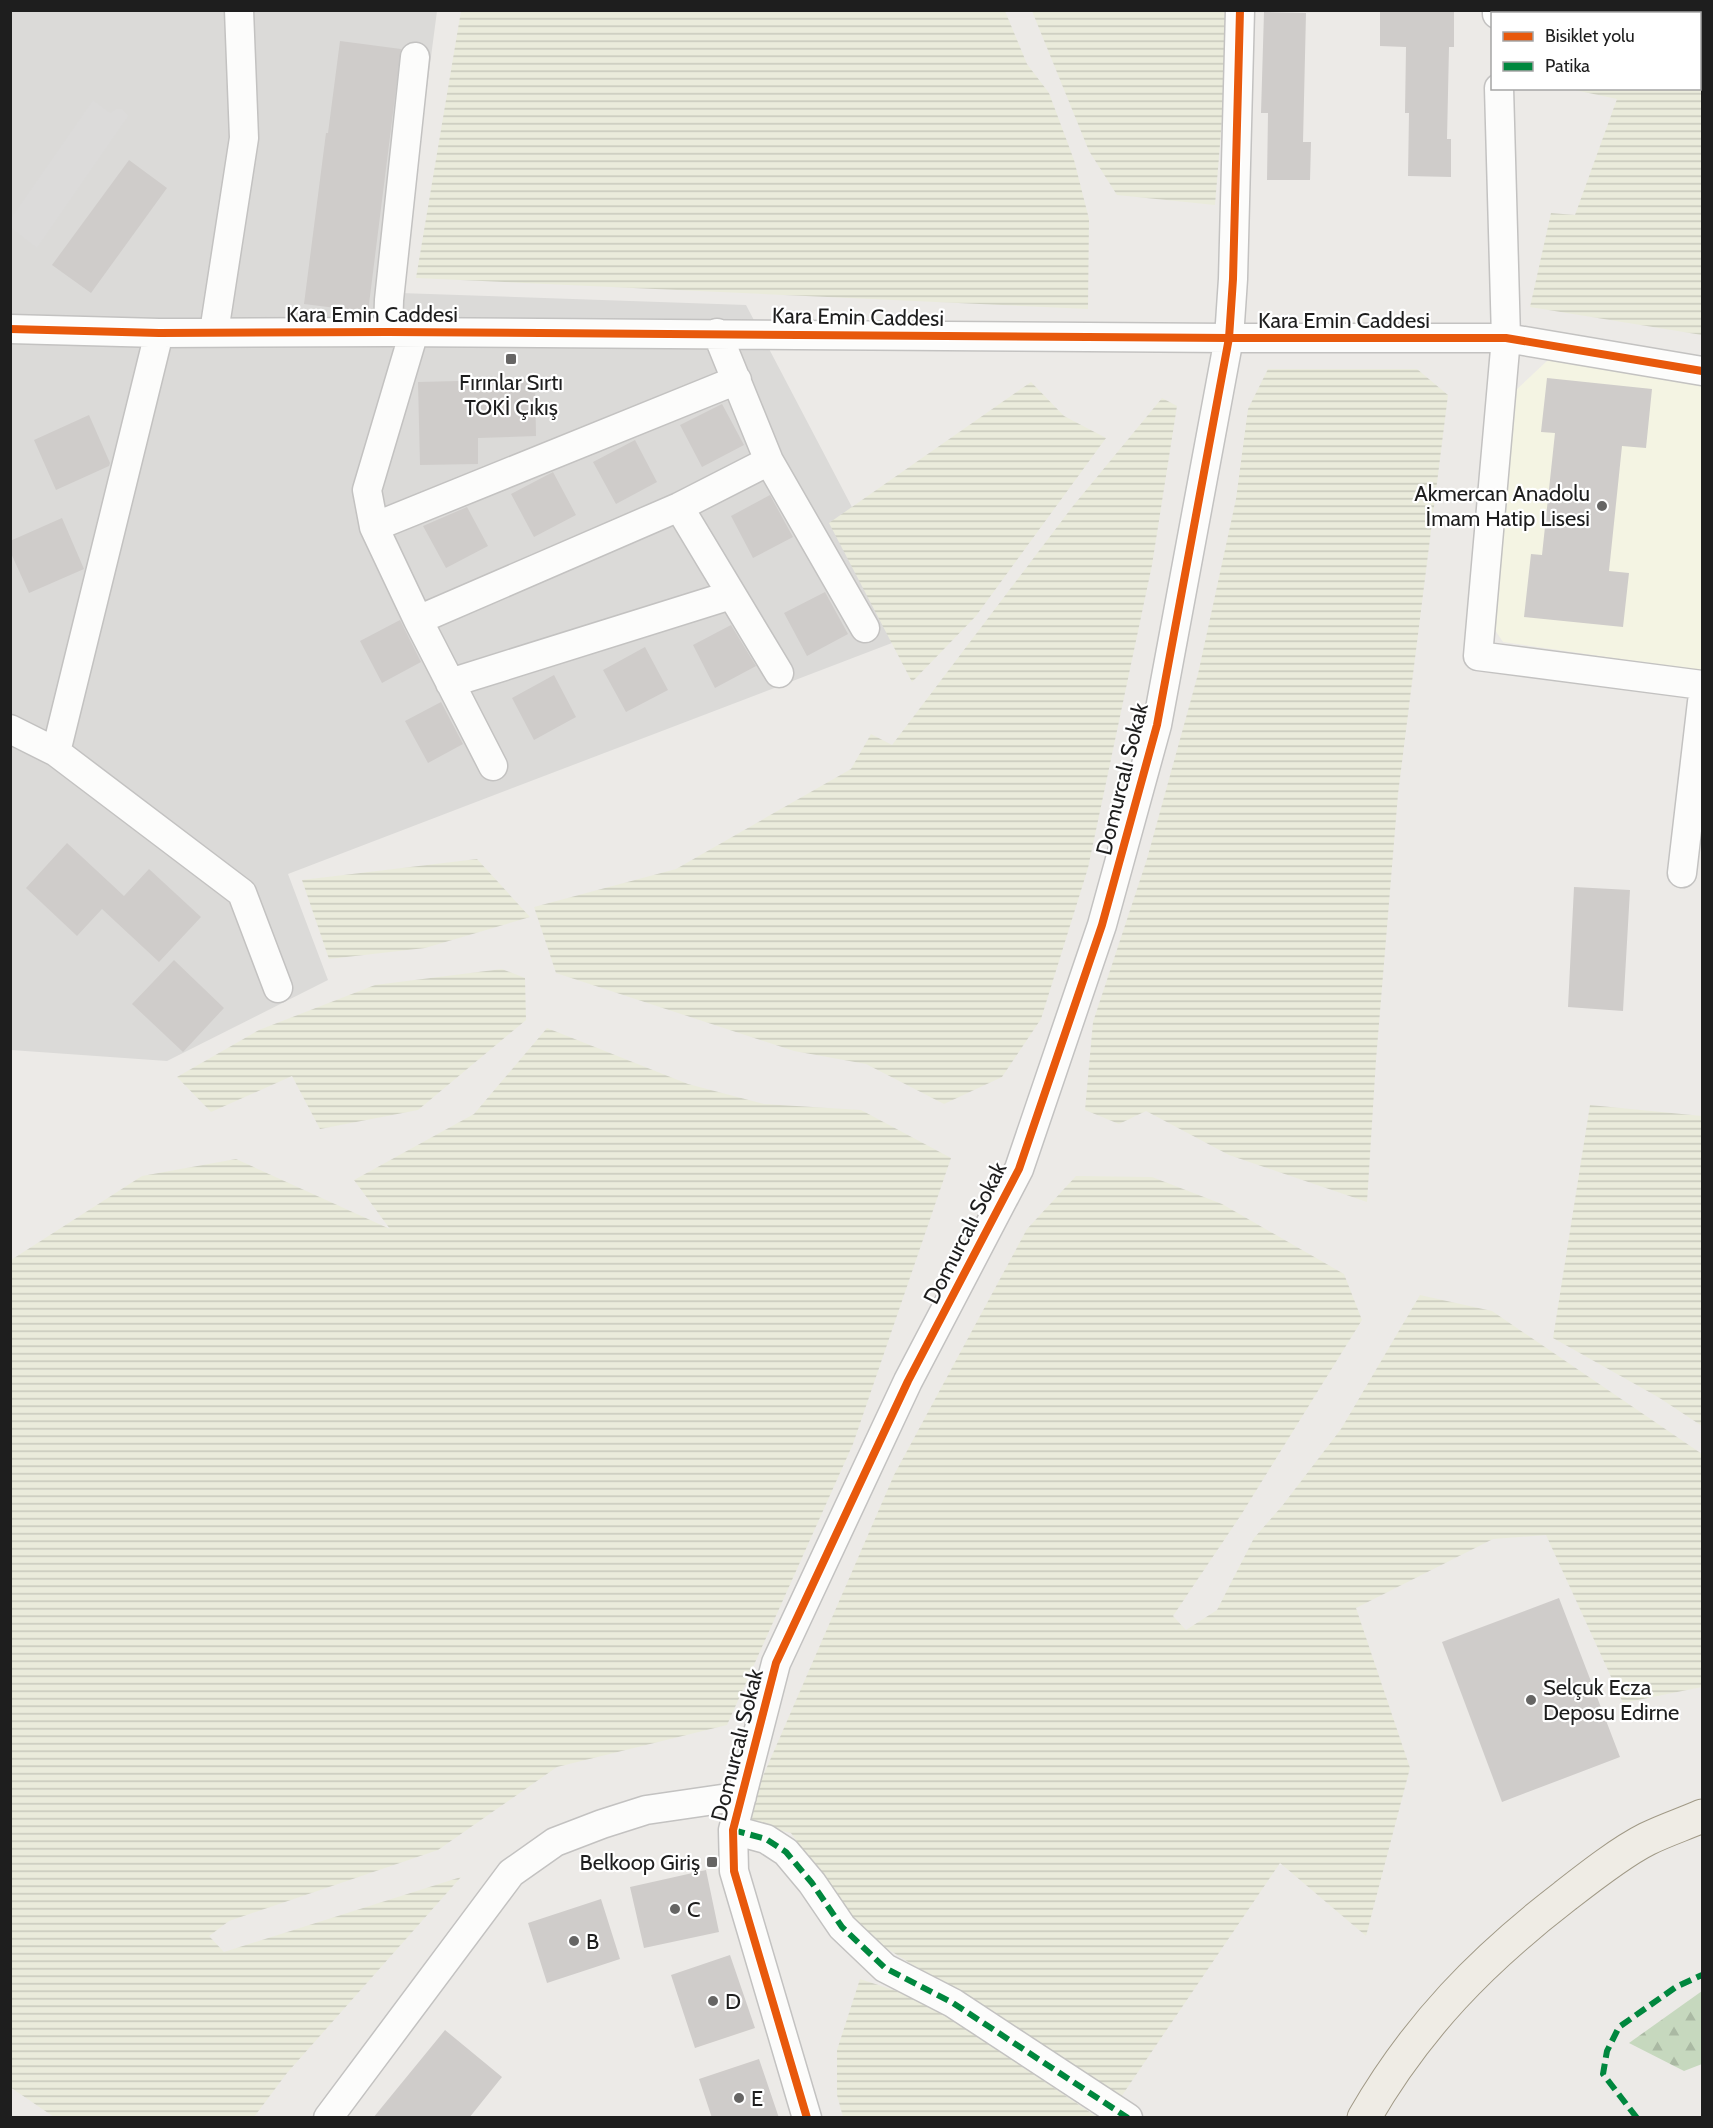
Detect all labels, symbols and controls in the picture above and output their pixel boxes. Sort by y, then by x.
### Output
legend [1491,12,1701,90]
text: Bisiklet yolu [1545,25,1635,47]
text: Patika [1545,55,1590,77]
street label: Kara Emin Caddesi [286,301,458,328]
street label: Kara Emin Caddesi [772,302,944,332]
street label: Kara Emin Caddesi [1258,307,1430,334]
marker: Fırınlar Sırtı TOKİ Çıkış [504,352,518,366]
place label: Fırınlar Sırtı TOKİ Çıkış [459,369,563,421]
place label: Akmercan Anadolu İmam Hatip Lisesi [1414,480,1590,532]
marker: Akmercan Anadolu İmam Hatip Lisesi [1595,499,1609,513]
street label: Domurcalı Sokak [1090,700,1154,858]
street label: Domurcalı Sokak [918,1157,1012,1309]
street label: Domurcalı Sokak [705,1666,769,1824]
place label: Selçuk Ecza Deposu Edirne [1543,1674,1679,1726]
marker: Selçuk Ecza Deposu Edirne [1524,1693,1538,1707]
place label: Belkoop Giriş [580,1849,700,1876]
marker: Belkoop Giriş [705,1855,719,1869]
place label: C [687,1896,701,1923]
marker: C [668,1902,682,1916]
place label: B [586,1928,599,1955]
marker: B [567,1934,581,1948]
place label: D [725,1988,741,2015]
marker: D [706,1994,720,2008]
place label: E [751,2085,763,2112]
marker: E [732,2091,746,2105]

